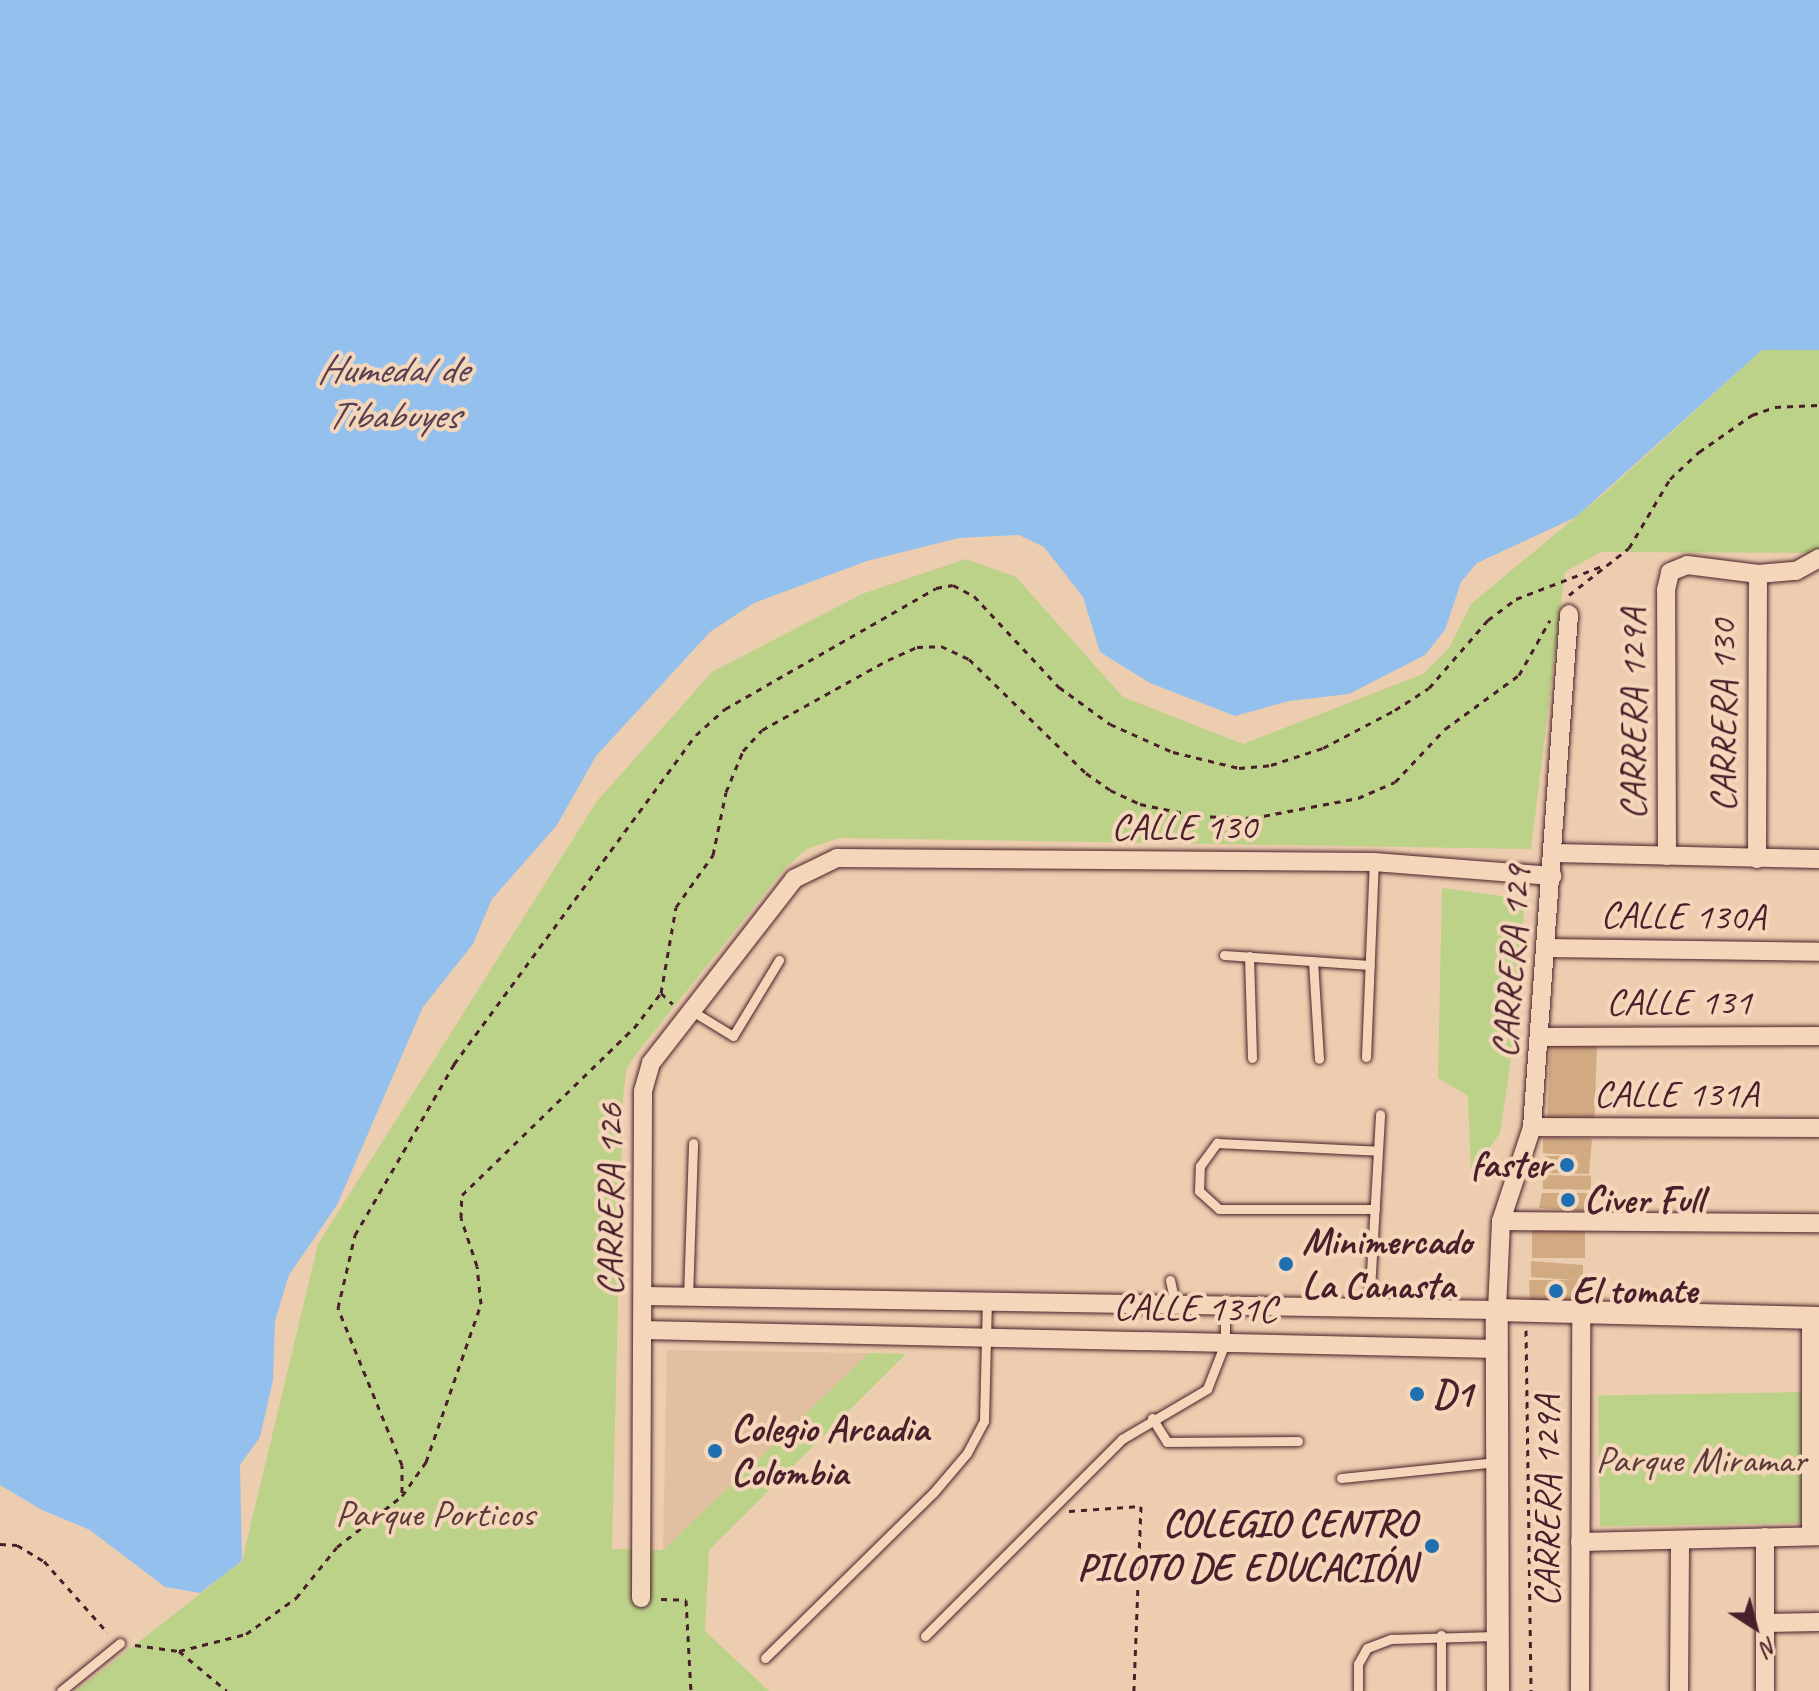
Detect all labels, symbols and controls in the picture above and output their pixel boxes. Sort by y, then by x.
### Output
water label: Humedal de Tibabuyes [317,345,467,439]
street label: CARRERA 129A [1610,608,1656,820]
street label: CARRERA 130 [1700,620,1746,812]
street label: CALLE 130 [1111,804,1257,850]
street label: CARRERA 129 [1482,865,1540,1059]
street label: CALLE 130A [1600,892,1766,940]
street label: CALLE 131 [1606,979,1752,1025]
street label: CALLE 131A [1594,1071,1758,1117]
street label: CARRERA 126 [587,1104,633,1296]
place label: faster [1471,1142,1551,1188]
marker: faster [1558,1156,1576,1174]
place label: Civer Full [1584,1177,1703,1223]
marker: Civer Full [1559,1191,1577,1209]
place label: Minimercado La Canasta [1302,1219,1472,1308]
marker: Minimercado La Canasta [1277,1255,1295,1273]
place label: El tomate [1572,1268,1699,1314]
marker: El tomate [1547,1282,1565,1300]
street label: CALLE 131C [1113,1284,1277,1332]
place label: D1 [1433,1371,1472,1417]
marker: D1 [1408,1385,1426,1403]
street label: CARRERA 129A [1524,1395,1570,1607]
place label: Colegio Arcadia Colombia [731,1406,929,1496]
park label: Parque Miramar [1595,1437,1807,1483]
marker: Colegio Arcadia Colombia [706,1442,724,1460]
park label: Parque Porticos [335,1491,535,1537]
place label: COLEGIO CENTRO PILOTO DE EDUCACIÓN [1079,1501,1416,1590]
marker: COLEGIO CENTRO PILOTO DE EDUCACIÓN [1423,1537,1441,1555]
north arrow [1715,1587,1795,1667]
text: N [1755,1631,1783,1662]

